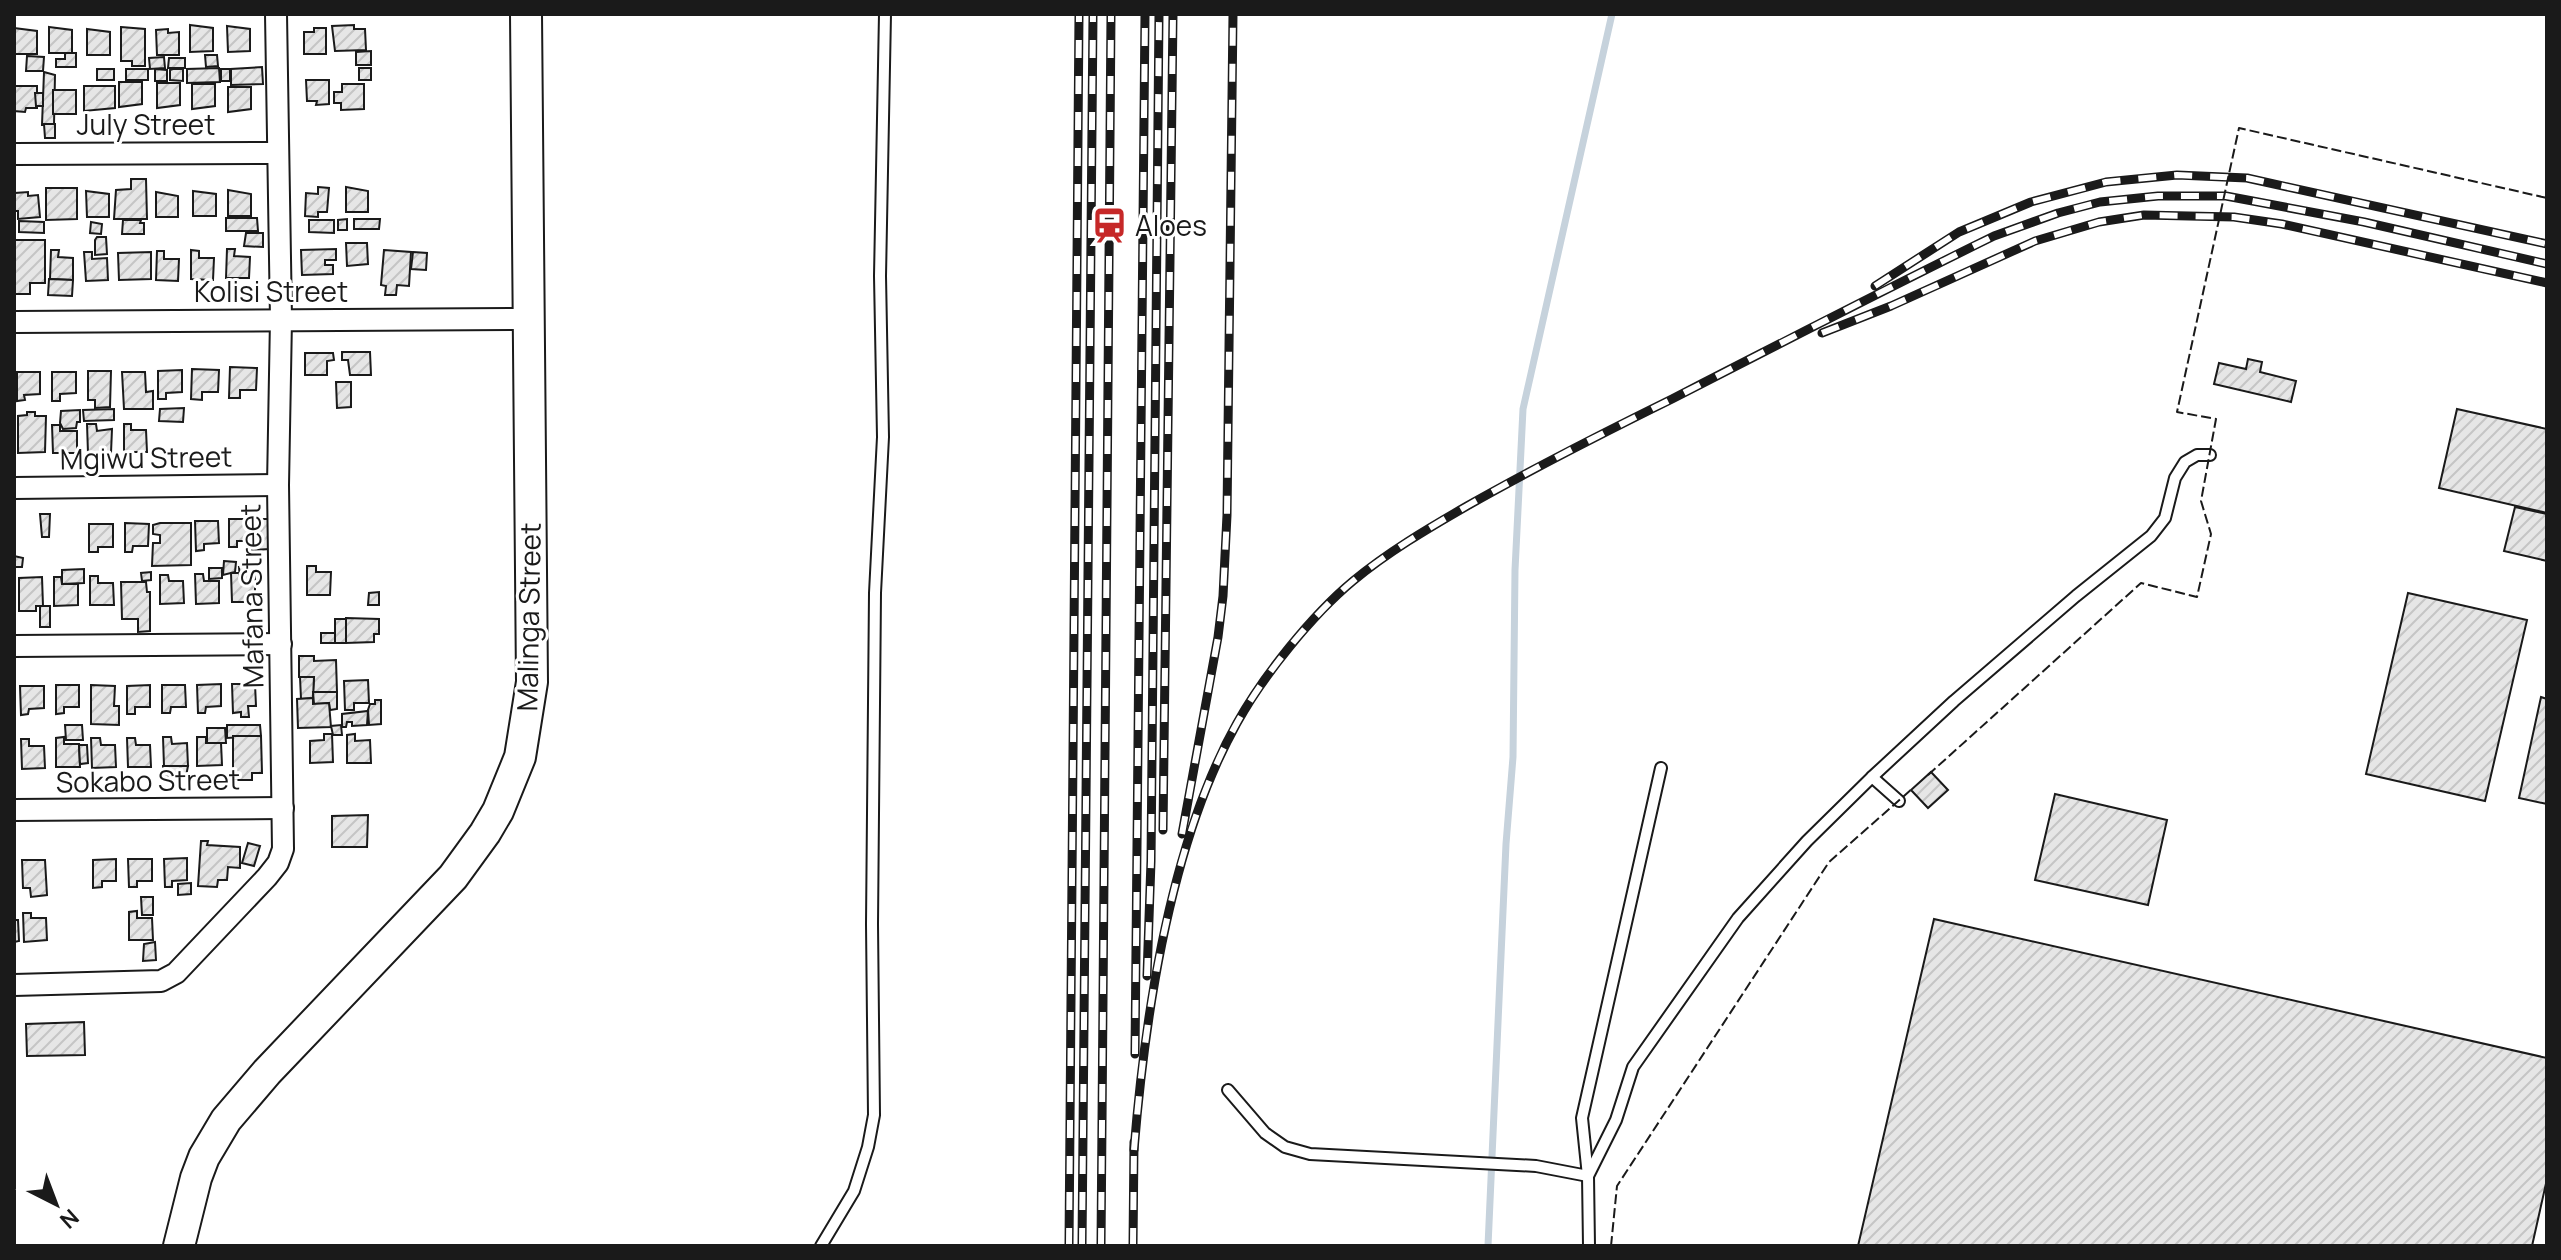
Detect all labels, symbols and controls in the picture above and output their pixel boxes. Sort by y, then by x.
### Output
street label: July Street [77,105,215,143]
place label: Aloes [1135,206,1207,244]
station icon: Aloes [1090,207,1128,245]
street label: Kolisi Street [194,272,348,310]
street label: Mgiwu Street [59,436,233,478]
street label: Mafana Street [230,504,272,688]
street label: Malinga Street [507,522,549,712]
street label: Sokabo Street [56,759,240,801]
north arrow [16,1164,96,1244]
text: N [53,1202,85,1235]

